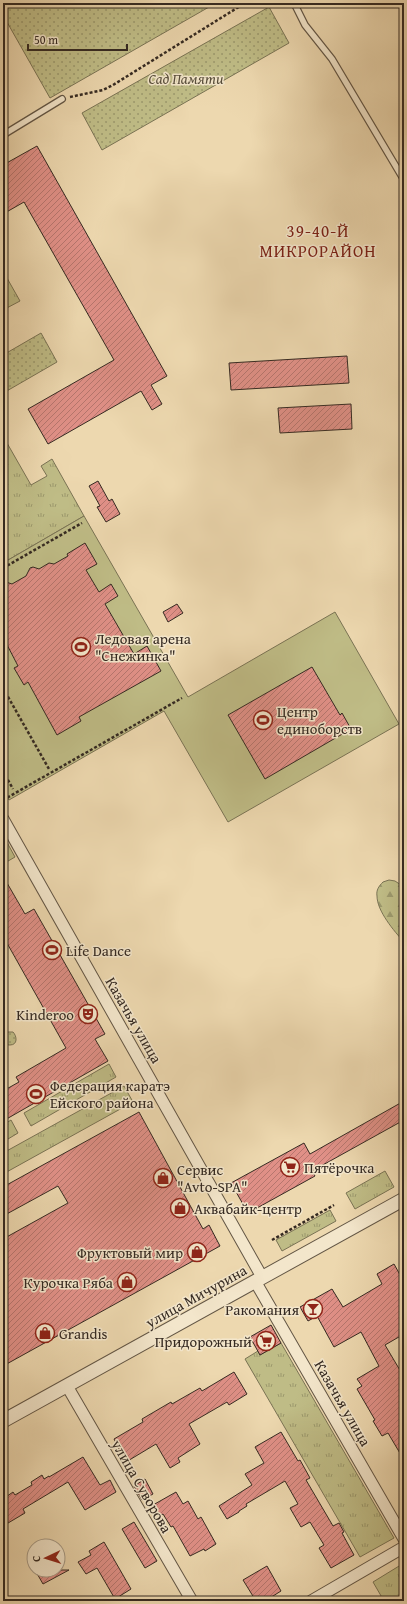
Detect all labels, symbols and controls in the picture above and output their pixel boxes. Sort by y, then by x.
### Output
scale bar [28,26,127,52]
text: 50 m [34,31,58,48]
park label: Сад Памяти [148,68,224,89]
district label: 39-40-Й МИКРОРАЙОН [259,218,377,263]
place label: Ледовая арена "Снежинка" [95,628,192,666]
sports icon: Ледовая арена "Снежинка" [70,636,92,658]
place label: Центр единоборств [277,701,362,739]
sports icon: Центр единоборств [252,709,274,731]
sports icon: Life Dance [41,939,63,961]
place label: Life Dance [66,940,131,961]
street label: Казачья улица [101,973,168,1068]
theatre icon: Kinderoo [77,1003,99,1025]
place label: Kinderoo [16,1004,74,1025]
place label: Федерация каратэ Ейского района [50,1075,170,1113]
sports icon: Федерация каратэ Ейского района [25,1083,47,1105]
supermarket icon: Пятёрочка [279,1156,301,1178]
place label: Пятёрочка [304,1157,375,1178]
place label: Сервис "Avto-SPA" [177,1159,248,1197]
shop icon: Сервис "Avto-SPA" [152,1167,174,1189]
shop icon: Аквабайк-центр [169,1197,191,1219]
place label: Аквабайк-центр [194,1198,302,1219]
shop icon: Фруктовый мир [186,1241,208,1263]
place label: Фруктовый мир [77,1242,183,1263]
street label: улица Мичурина [141,1259,251,1333]
shop icon: Курочка Ряба [116,1271,138,1293]
place label: Курочка Ряба [24,1272,114,1293]
bar icon: Ракомания [302,1298,324,1320]
place label: Ракомания [225,1299,299,1320]
shop icon: Grandis [34,1322,56,1344]
place label: Grandis [59,1323,108,1344]
supermarket icon: Придорожный [255,1330,277,1352]
place label: Придорожный [155,1331,252,1352]
street label: Казачья улица [310,1356,377,1451]
street label: улица Суворова [106,1435,178,1537]
north arrow [26,1538,66,1578]
text: С [28,1555,44,1562]

